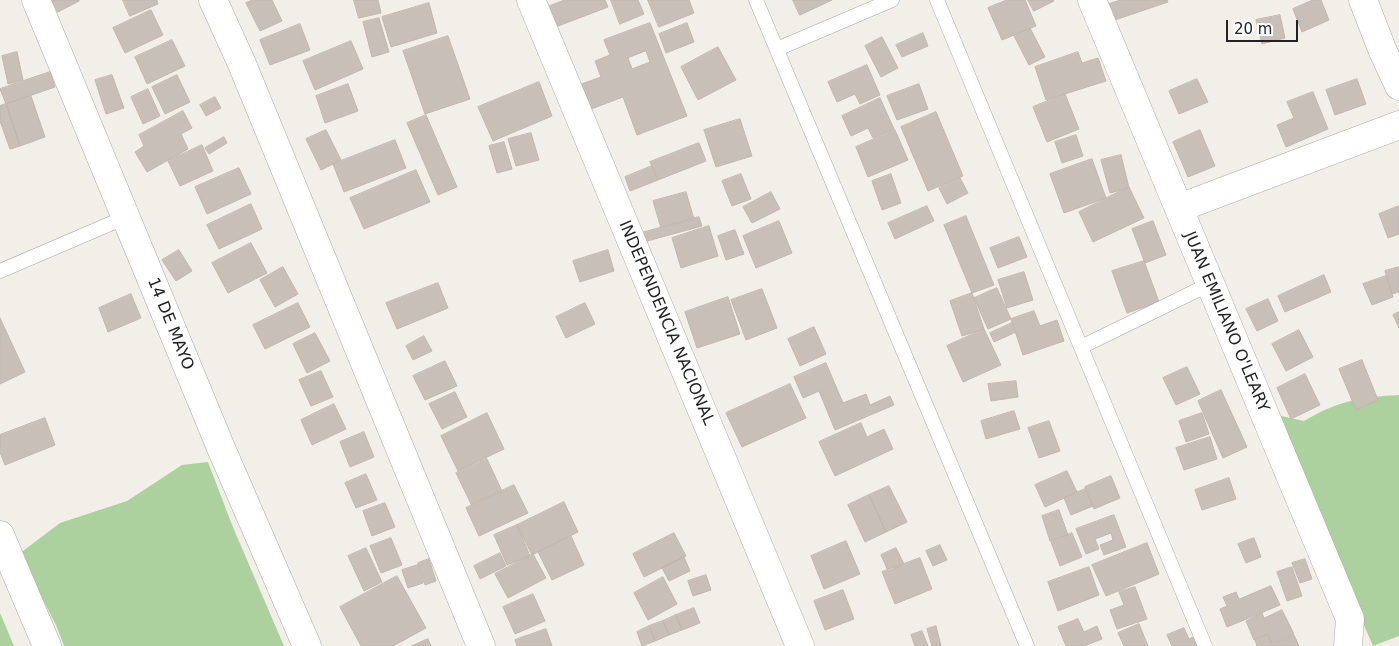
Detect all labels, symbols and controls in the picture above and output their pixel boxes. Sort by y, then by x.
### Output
scale bar [1229,10,1302,42]
text: 20 m [1234,20,1272,38]
street label: INDEPENDENCIA NACIONAL [614,218,718,428]
street label: JUAN EMILIANO O'LEARY [1179,229,1273,415]
street label: 14 DE MAYO [143,275,197,373]

